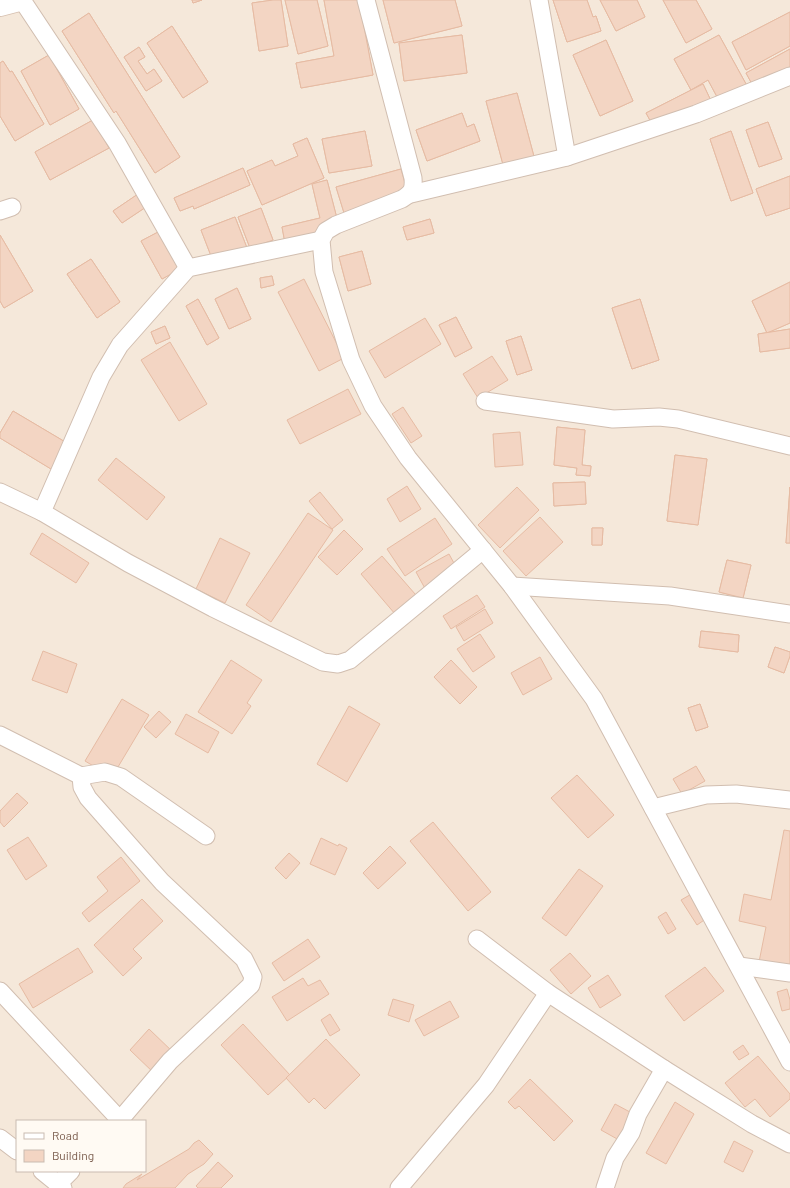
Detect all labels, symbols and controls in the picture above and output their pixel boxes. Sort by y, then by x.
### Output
legend [16,1120,146,1172]
text: Road [52,1128,79,1142]
text: Building [52,1148,94,1162]

